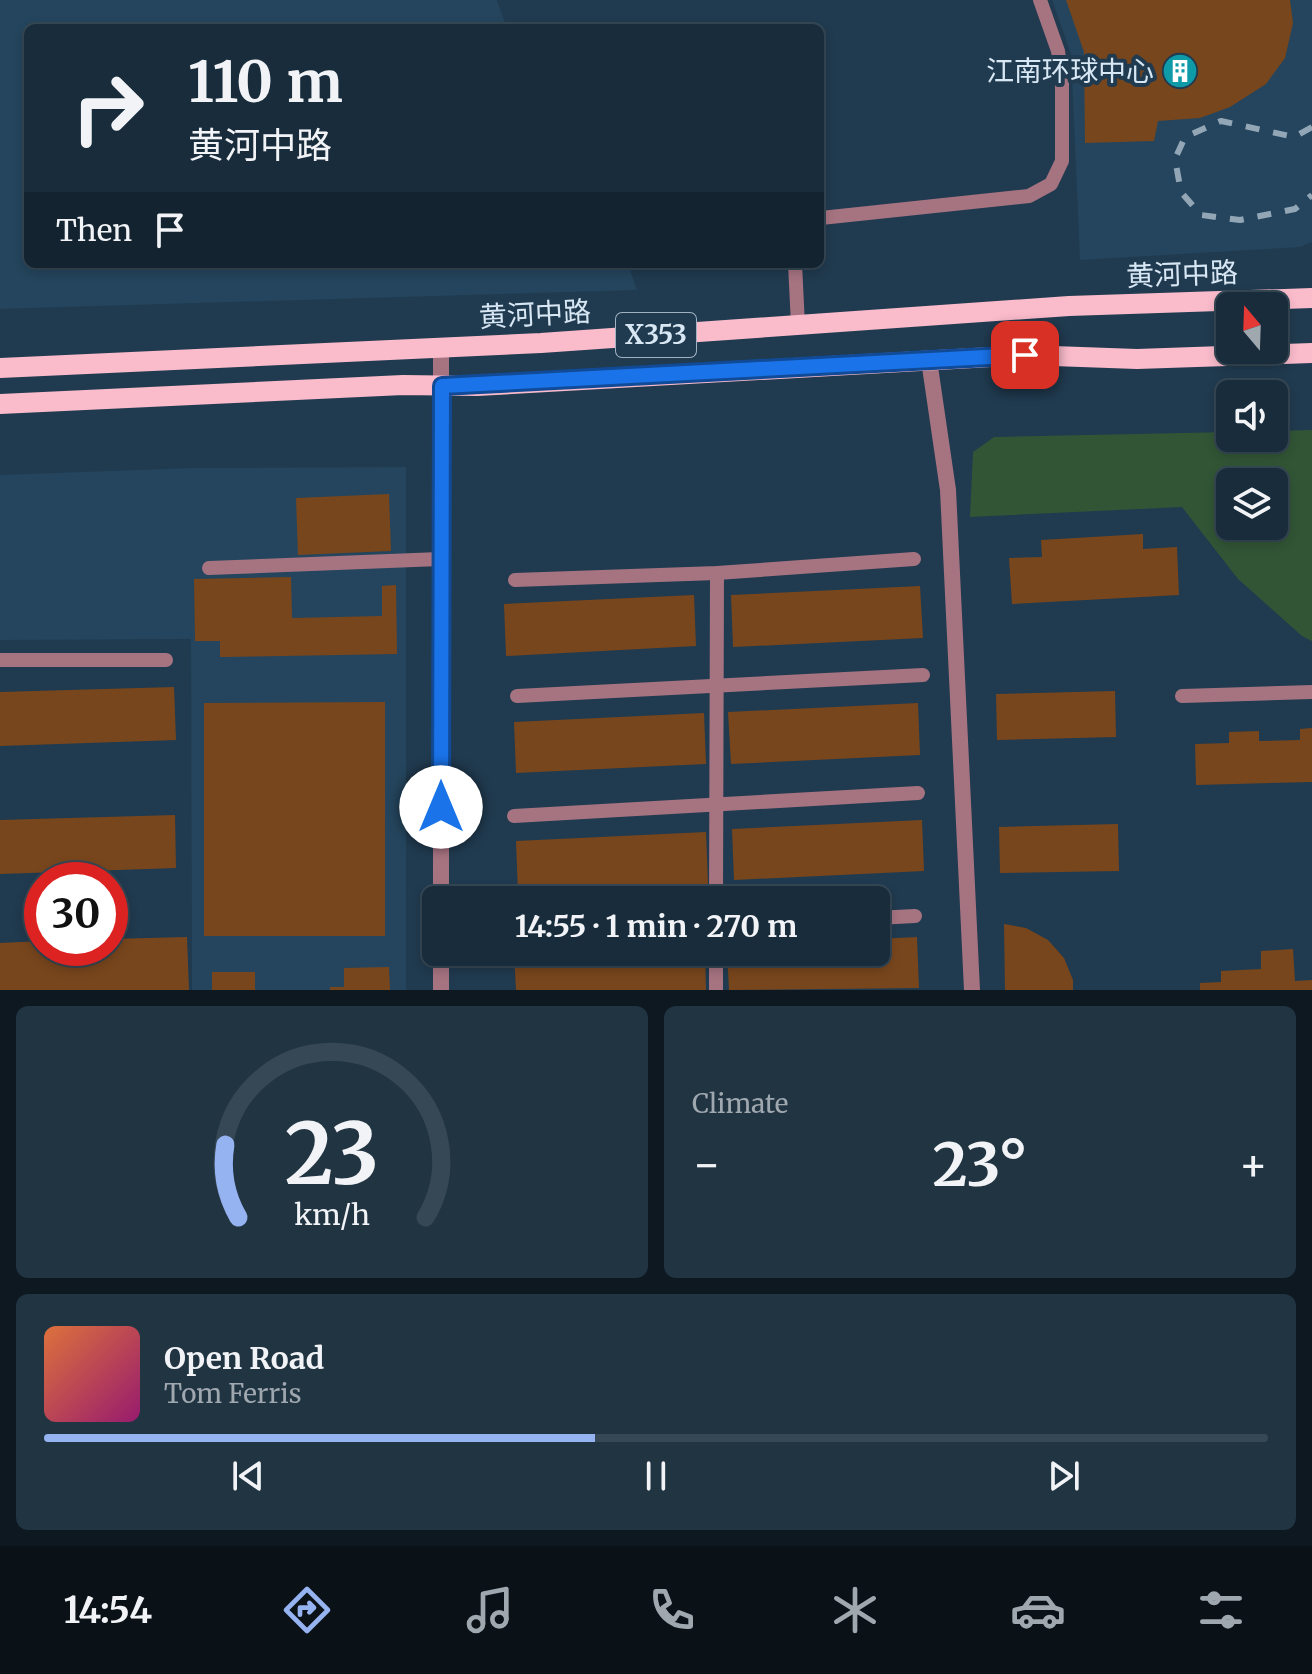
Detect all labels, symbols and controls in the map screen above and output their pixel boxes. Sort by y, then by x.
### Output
text: 110 m [188,47,343,117]
building icon: 江南环球中心 [1161,52,1199,90]
place label: 江南环球中心 [986,53,1154,89]
icon: right [56,56,160,160]
text: 黄河中路 [188,123,332,168]
icon: arrive [148,208,192,252]
text: Then [56,211,132,249]
street label: 黄河中路 [1125,254,1239,294]
north arrow [1216,292,1288,364]
map controls [1216,292,1288,540]
street label: 黄河中路 [478,293,592,335]
road number: X353 [616,313,696,357]
pin [991,321,1059,389]
icon: arrive [1003,333,1047,377]
button: sound [1216,380,1288,452]
button: layers [1216,468,1288,540]
position arrow [399,765,483,849]
speed limit sign: 30 [24,862,128,966]
text: 14:55 · 1 min · 270 m [515,907,797,945]
text: Climate [692,1087,788,1120]
text: 23 [285,1102,379,1207]
text: 23° [932,1127,1028,1202]
text: − [692,1137,721,1192]
text: + [1239,1137,1268,1192]
text: km/h [294,1197,370,1233]
text: Open Road [164,1339,324,1377]
text: Tom Ferris [164,1377,302,1410]
icon: previous [226,1454,270,1498]
icon: pause [634,1454,678,1498]
icon: next [1042,1454,1086,1498]
icon: directions [279,1582,335,1638]
icon: music [462,1582,518,1638]
icon: phone [644,1582,700,1638]
icon: climate [827,1582,883,1638]
icon: car [1010,1582,1066,1638]
icon: filters [1193,1582,1249,1638]
text: 14:54 [63,1588,152,1633]

